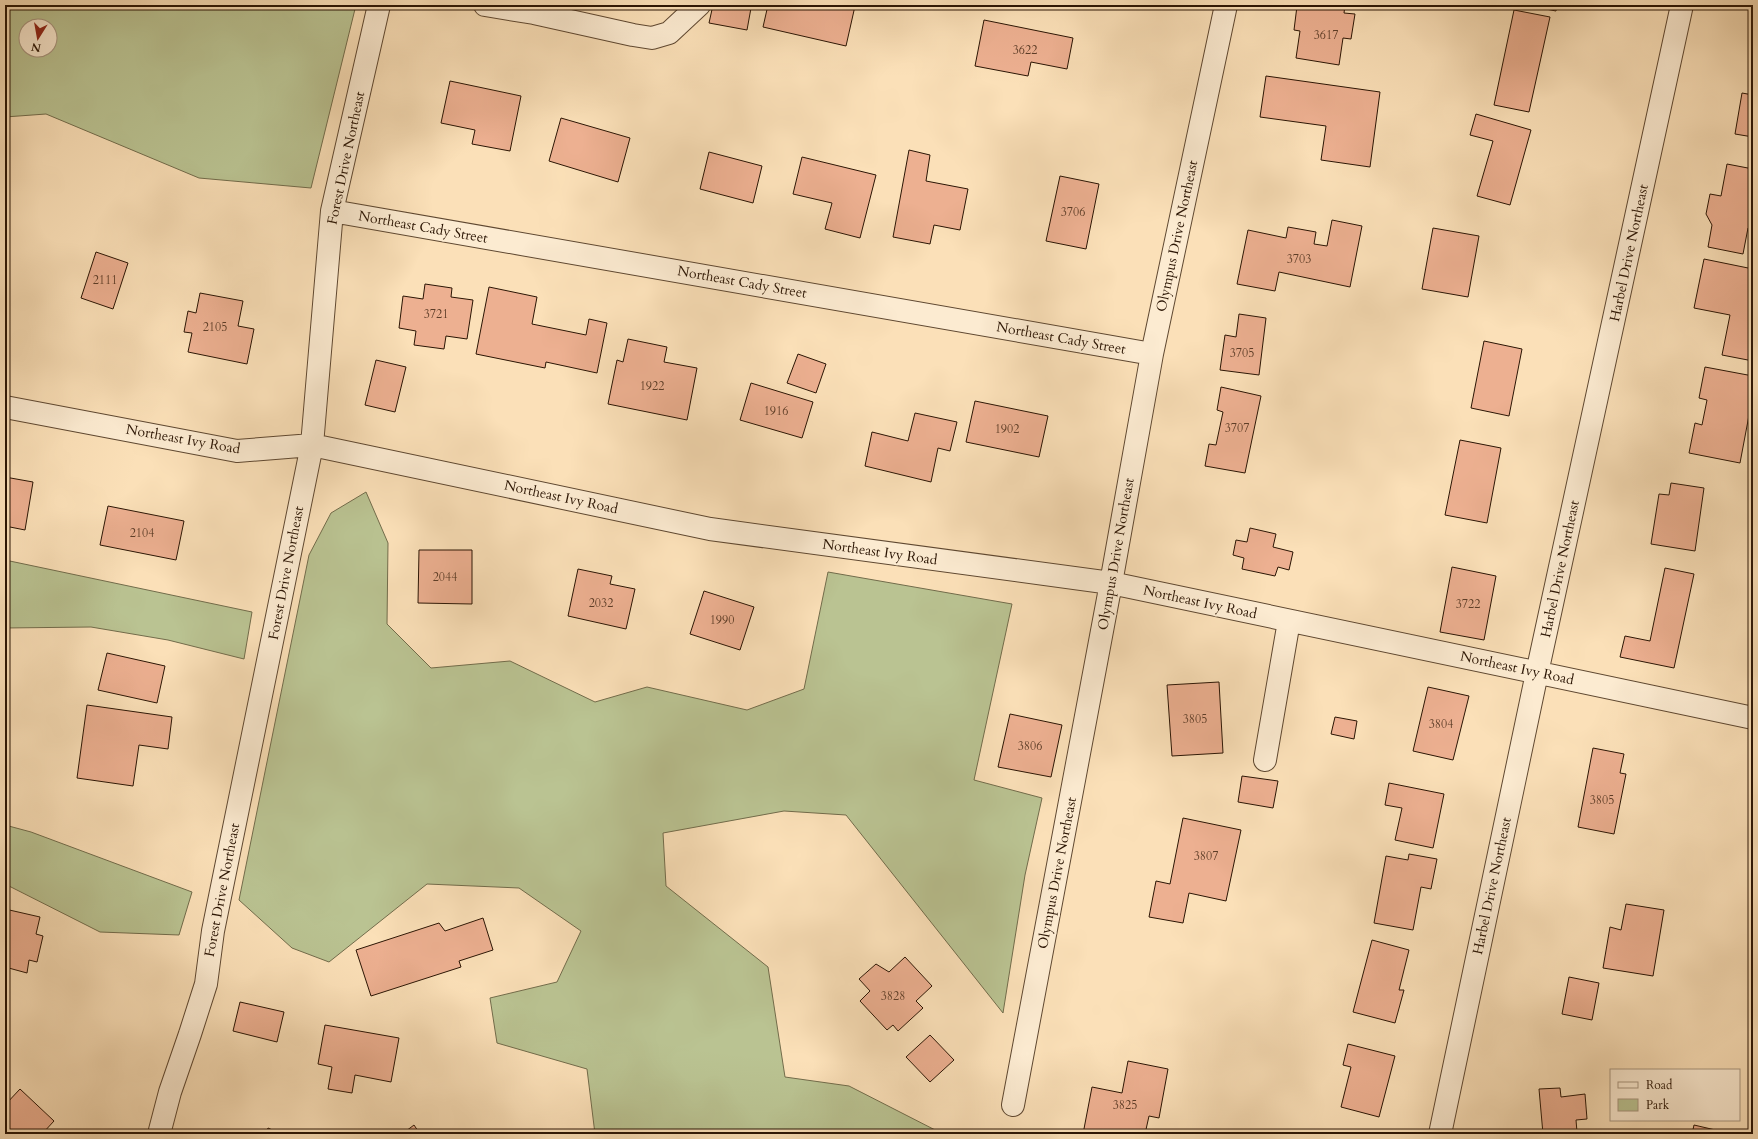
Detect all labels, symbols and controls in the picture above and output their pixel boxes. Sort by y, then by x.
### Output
north arrow [18,18,58,58]
house number: 3617 [1314,27,1338,43]
text: N [30,39,42,56]
house number: 3622 [1013,42,1037,58]
street label: Forest Drive Northeast [323,89,370,226]
street label: Olympus Drive Northeast [1152,158,1202,313]
street label: Harbel Drive Northeast [1605,182,1653,323]
house number: 3706 [1061,204,1085,220]
street label: Northeast Cady Street [357,206,490,248]
house number: 3703 [1287,251,1311,267]
street label: Northeast Cady Street [676,261,809,303]
house number: 2111 [93,272,117,288]
house number: 3721 [424,306,448,322]
street label: Northeast Cady Street [995,317,1128,359]
house number: 2105 [203,319,227,335]
house number: 3705 [1230,345,1254,361]
house number: 1922 [640,378,664,394]
house number: 1916 [764,403,788,419]
street label: Northeast Ivy Road [124,420,242,459]
house number: 3707 [1225,420,1249,436]
house number: 1902 [995,421,1019,437]
street label: Northeast Ivy Road [502,476,620,518]
street label: Olympus Drive Northeast [1093,476,1139,632]
street label: Harbel Drive Northeast [1536,498,1584,639]
street label: Forest Drive Northeast [264,504,308,641]
house number: 2104 [130,525,154,541]
street label: Northeast Ivy Road [821,535,939,570]
house number: 2044 [433,569,457,585]
street label: Northeast Ivy Road [1141,581,1259,623]
house number: 2032 [589,595,613,611]
house number: 3722 [1456,596,1480,612]
house number: 1990 [710,612,734,628]
street label: Northeast Ivy Road [1458,647,1576,689]
house number: 3805 [1183,711,1207,727]
house number: 3804 [1429,716,1453,732]
house number: 3806 [1018,738,1042,754]
house number: 3805 [1590,792,1614,808]
street label: Olympus Drive Northeast [1033,795,1081,951]
street label: Harbel Drive Northeast [1468,815,1516,956]
street label: Forest Drive Northeast [200,821,244,958]
house number: 3807 [1194,848,1218,864]
house number: 3828 [881,988,905,1004]
legend [1610,1069,1740,1121]
text: Road [1646,1077,1673,1093]
house number: 3825 [1113,1097,1137,1113]
text: Park [1646,1097,1670,1113]

